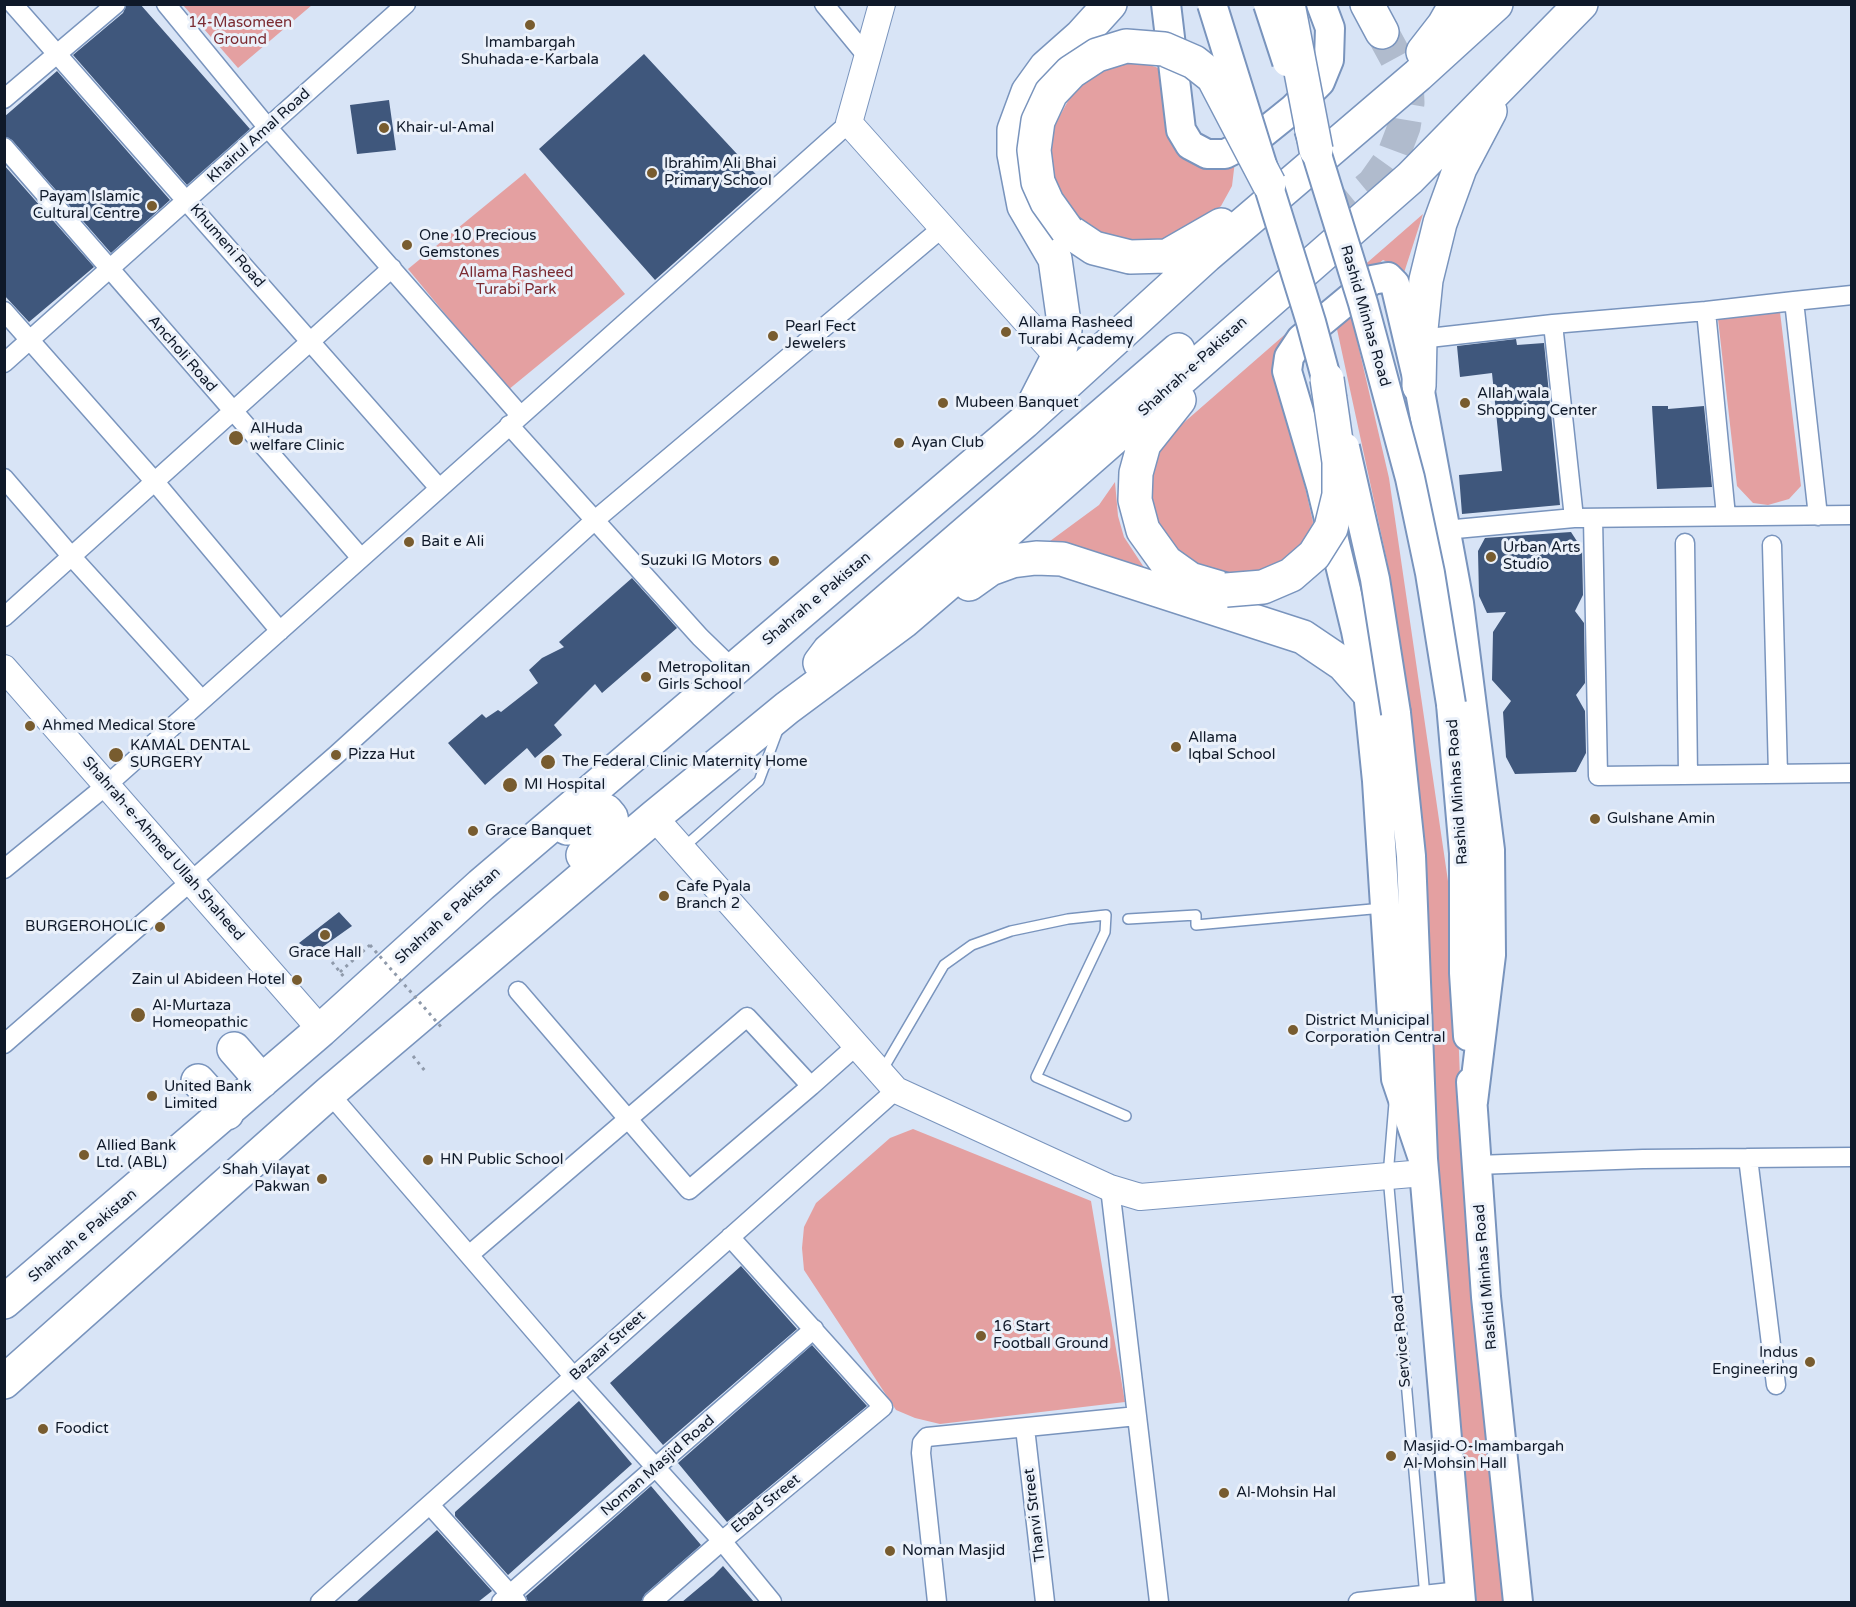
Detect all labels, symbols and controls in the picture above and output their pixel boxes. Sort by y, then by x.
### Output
park label: 14-Masomeen Ground [188,14,292,49]
marker: Imambargah Shuhada-e-Karbala [523,18,537,32]
place label: Imambargah Shuhada-e-Karbala [461,34,599,69]
street label: Khairul Amal Road [204,85,314,187]
place label: Khair-ul-Amal [396,119,494,137]
marker: Khair-ul-Amal [377,121,391,135]
place label: Ibrahim Ali Bhai Primary School [664,155,776,190]
marker: Ibrahim Ali Bhai Primary School [645,166,659,180]
place label: Payam Islamic Cultural Centre [33,188,140,223]
marker: Payam Islamic Cultural Centre [145,199,159,213]
street label: Khumeni Road [186,200,268,292]
place label: One 10 Precious Gemstones [419,227,536,262]
marker: One 10 Precious Gemstones [400,238,414,252]
street label: Rashid Minhas Road [1336,243,1394,389]
park label: Allama Rasheed Turabi Park [459,264,573,299]
street label: Ancholi Road [144,312,220,396]
street label: Shahrah-e-Pakistan [1135,313,1251,421]
place label: Allama Rasheed Turabi Academy [1018,314,1134,349]
place label: Pearl Fect Jewelers [785,318,856,353]
marker: Allama Rasheed Turabi Academy [999,325,1013,339]
marker: Pearl Fect Jewelers [766,329,780,343]
place label: Allah wala Shopping Center [1477,385,1597,420]
place label: Mubeen Banquet [955,394,1079,412]
marker: Mubeen Banquet [936,396,950,410]
marker: Allah wala Shopping Center [1458,396,1472,410]
place label: AlHuda welfare Clinic [250,420,345,455]
marker: AlHuda welfare Clinic [227,429,245,447]
place label: Ayan Club [911,434,984,452]
marker: Ayan Club [892,436,906,450]
place label: Bait e Ali [421,533,484,551]
marker: Bait e Ali [402,535,416,549]
place label: Urban Arts Studio [1503,539,1581,574]
street label: Shahrah e Pakistan [759,548,875,650]
marker: Urban Arts Studio [1484,550,1498,564]
place label: Suzuki IG Motors [641,552,762,570]
marker: Suzuki IG Motors [767,554,781,568]
place label: Metropolitan Girls School [658,659,750,694]
marker: Metropolitan Girls School [639,670,653,684]
place label: Ahmed Medical Store [42,717,196,735]
street label: Rashid Minhas Road [1444,718,1472,866]
marker: Ahmed Medical Store [23,719,37,733]
place label: Allama Iqbal School [1188,729,1275,764]
place label: KAMAL DENTAL SURGERY [130,737,250,772]
marker: Allama Iqbal School [1169,740,1183,754]
marker: KAMAL DENTAL SURGERY [107,746,125,764]
place label: Pizza Hut [348,746,415,764]
marker: Pizza Hut [329,748,343,762]
street label: Shahrah-e-Ahmed Ullah Shaheed [78,753,248,945]
marker: The Federal Clinic Maternity Home [539,753,557,771]
place label: The Federal Clinic Maternity Home [562,753,808,771]
marker: MI Hospital [501,776,519,794]
place label: MI Hospital [524,776,605,794]
place label: Gulshane Amin [1607,810,1715,828]
marker: Gulshane Amin [1588,812,1602,826]
place label: Grace Banquet [485,822,592,840]
marker: Grace Banquet [466,824,480,838]
street label: Shahrah e Pakistan [391,864,505,968]
place label: Cafe Pyala Branch 2 [676,878,751,913]
marker: Cafe Pyala Branch 2 [657,889,671,903]
place label: BURGEROHOLIC [25,918,148,936]
marker: BURGEROHOLIC [153,920,167,934]
marker: Grace Hall [318,928,332,942]
place label: Grace Hall [288,944,362,962]
place label: Zain ul Abideen Hotel [132,971,285,989]
marker: Zain ul Abideen Hotel [290,973,304,987]
place label: Al-Murtaza Homeopathic [152,997,248,1032]
marker: Al-Murtaza Homeopathic [129,1006,147,1024]
place label: District Municipal Corporation Central [1305,1012,1446,1047]
marker: District Municipal Corporation Central [1286,1023,1300,1037]
place label: United Bank Limited [164,1078,252,1113]
marker: United Bank Limited [145,1089,159,1103]
place label: Allied Bank Ltd. (ABL) [96,1137,176,1172]
marker: Allied Bank Ltd. (ABL) [77,1148,91,1162]
place label: HN Public School [440,1151,564,1169]
marker: HN Public School [421,1153,435,1167]
place label: Shah Vilayat Pakwan [222,1161,310,1196]
marker: Shah Vilayat Pakwan [315,1172,329,1186]
street label: Shahrah e Pakistan [25,1185,141,1287]
street label: Rashid Minhas Road [1471,1203,1501,1351]
street label: Service Road [1389,1294,1415,1388]
street label: Bazaar Street [566,1307,650,1385]
place label: 16 Start Football Ground [993,1318,1108,1353]
marker: 16 Start Football Ground [974,1329,988,1343]
place label: Indus Engineering [1712,1344,1798,1379]
marker: Indus Engineering [1803,1355,1817,1369]
street label: Noman Masjid Road [597,1412,719,1520]
place label: Foodict [55,1420,109,1438]
marker: Foodict [36,1422,50,1436]
place label: Masjid-O-Imambargah Al-Mohsin Hall [1403,1438,1564,1473]
marker: Masjid-O-Imambargah Al-Mohsin Hall [1384,1449,1398,1463]
street label: Thanvi Street [1020,1467,1050,1563]
street label: Ebad Street [728,1471,804,1537]
place label: Al-Mohsin Hal [1236,1484,1336,1502]
marker: Al-Mohsin Hal [1217,1486,1231,1500]
place label: Noman Masjid [902,1542,1005,1560]
marker: Noman Masjid [883,1544,897,1558]

